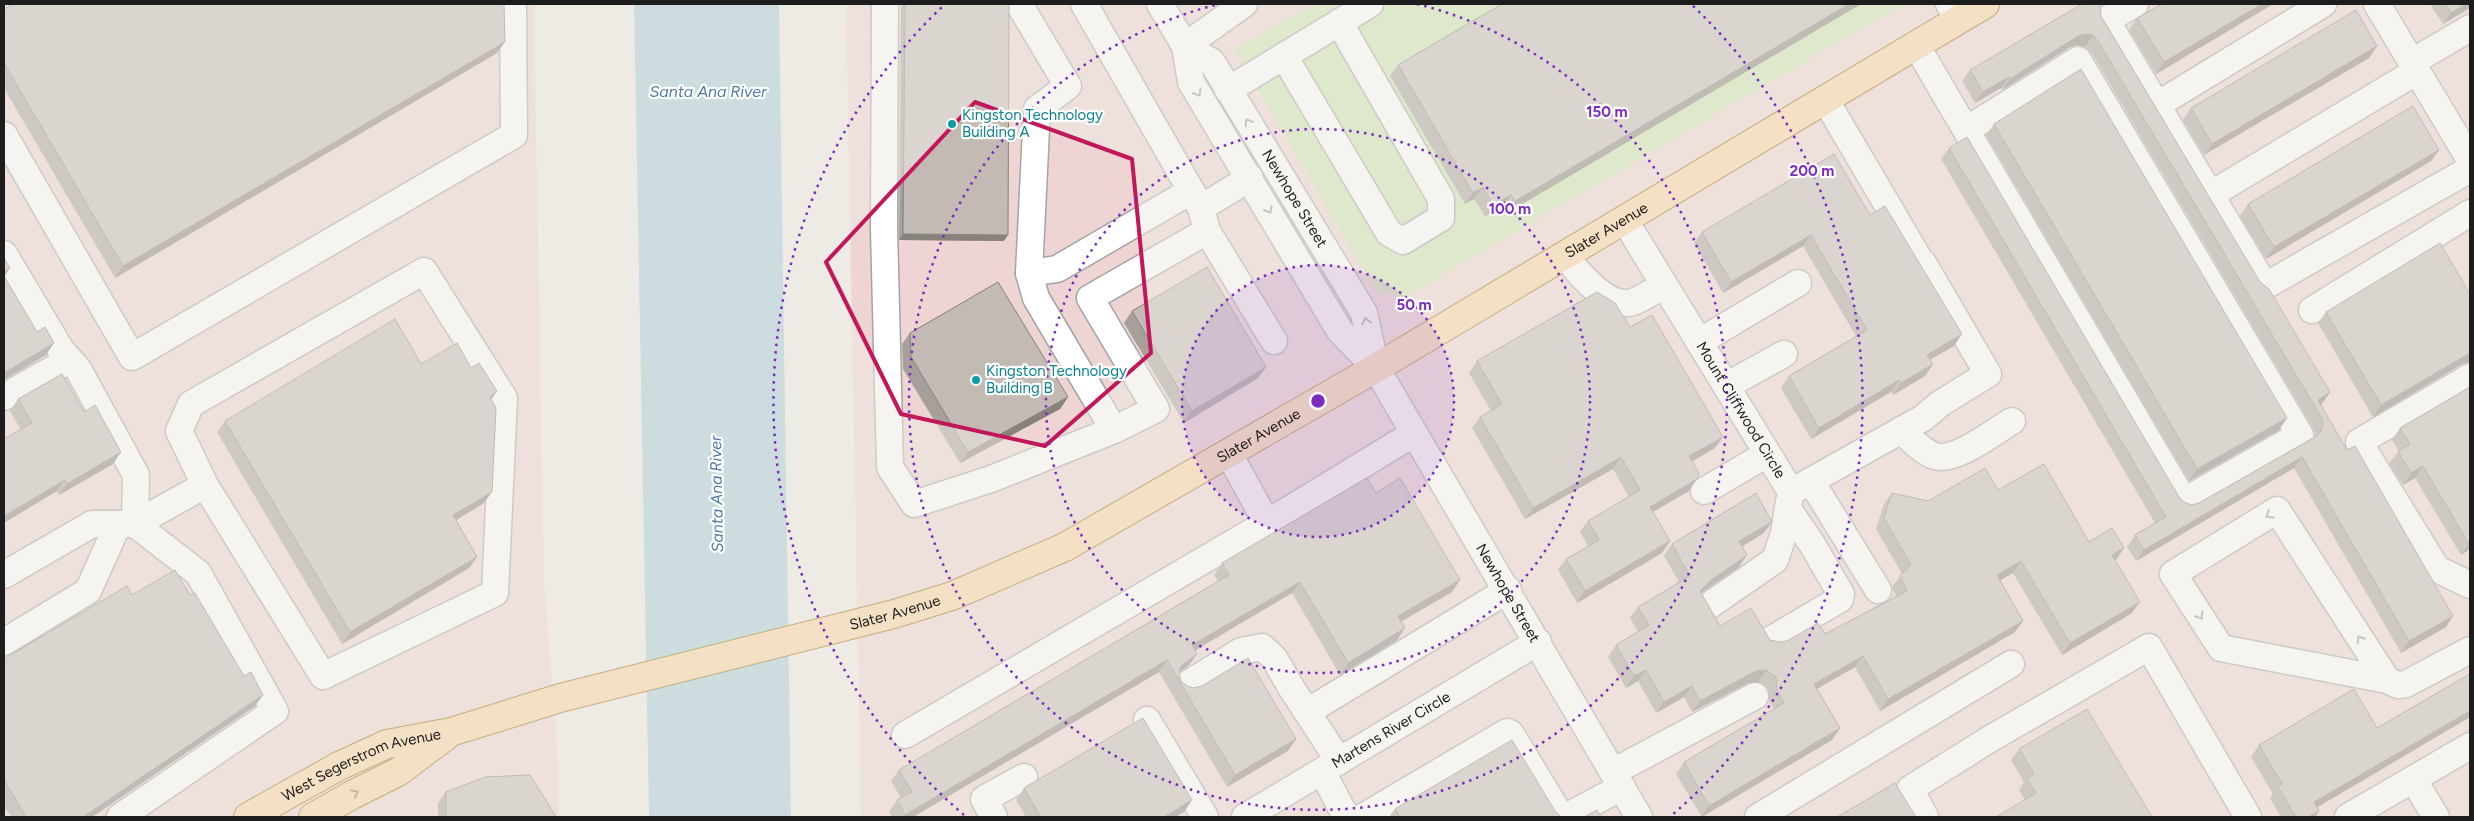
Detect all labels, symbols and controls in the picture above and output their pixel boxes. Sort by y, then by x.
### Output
water label: Santa Ana River [650,82,767,101]
one-way arrow [1191,87,1201,96]
text: 150 m [1586,103,1628,121]
place label: Kingston Technology Building A [962,106,1103,141]
marker: Kingston Technology Building A [946,118,958,130]
one-way arrow [1244,119,1254,128]
street label: Newhope Street [1258,146,1331,251]
text: 200 m [1790,162,1834,180]
street label: Slater Avenue [1562,199,1651,262]
text: 100 m [1489,200,1531,218]
one-way arrow [1262,205,1272,214]
text: 50 m [1396,296,1432,314]
one-way arrow [1361,316,1372,325]
street label: Mount Cliffwood Circle [1692,339,1789,482]
place label: Kingston Technology Building B [986,362,1127,397]
marker: Kingston Technology Building B [970,374,982,386]
centre of rings [1309,392,1327,410]
street label: Slater Avenue [1213,404,1304,467]
water label: Santa Ana River [706,435,727,553]
one-way arrow [2266,508,2275,518]
street label: Newhope Street [1472,540,1544,646]
street label: Slater Avenue [848,591,943,634]
one-way arrow [2194,610,2203,619]
one-way arrow [2357,636,2366,645]
street label: Martens River Circle [1328,688,1453,772]
street label: West Segerstrom Avenue [279,725,442,805]
one-way arrow [350,789,359,799]

